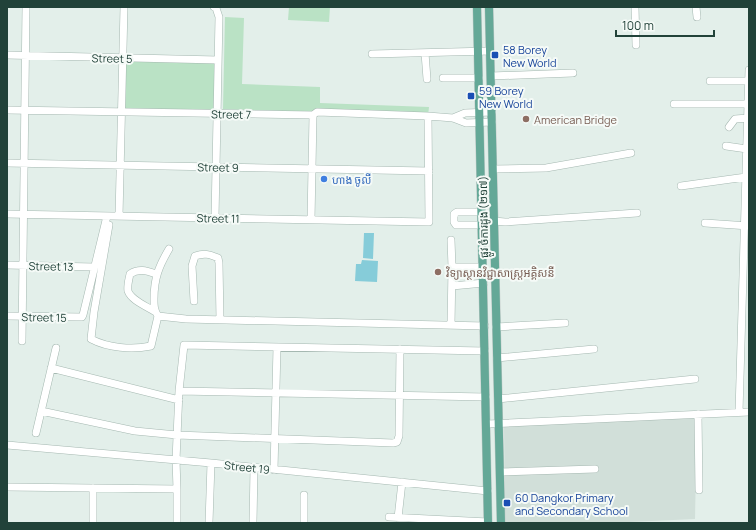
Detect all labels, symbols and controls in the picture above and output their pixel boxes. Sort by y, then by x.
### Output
scale bar [616,12,714,38]
text: 100 m [622,17,654,34]
place label: 58 Borey New World [503,42,557,70]
street label: Street 5 [91,50,133,66]
marker: 58 Borey New World [490,50,500,60]
place label: 59 Borey New World [479,83,533,111]
marker: 59 Borey New World [466,91,476,101]
street label: Street 7 [211,106,251,122]
place label: American Bridge [534,112,617,127]
marker: American Bridge [521,114,531,124]
street label: Street 9 [197,159,239,175]
place label: ហាង ចូលី [332,172,372,187]
marker: ហាង ចូលី [319,174,329,184]
street label: ផ្លូវ ចំការដូង (២១៧) [475,176,494,258]
street label: Street 11 [196,210,240,226]
street label: Street 13 [28,258,74,274]
place label: វិទ្យាស្ថានវិជ្ជាសាស្រ្តអគ្គិសនី [445,265,555,280]
marker: វិទ្យាស្ថានវិជ្ជាសាស្រ្តអគ្គិសនី [433,267,443,277]
street label: Street 15 [21,309,67,325]
street label: Street 19 [224,457,271,477]
place label: 60 Dangkor Primary and Secondary School [515,490,628,518]
marker: 60 Dangkor Primary and Secondary School [502,498,512,508]

